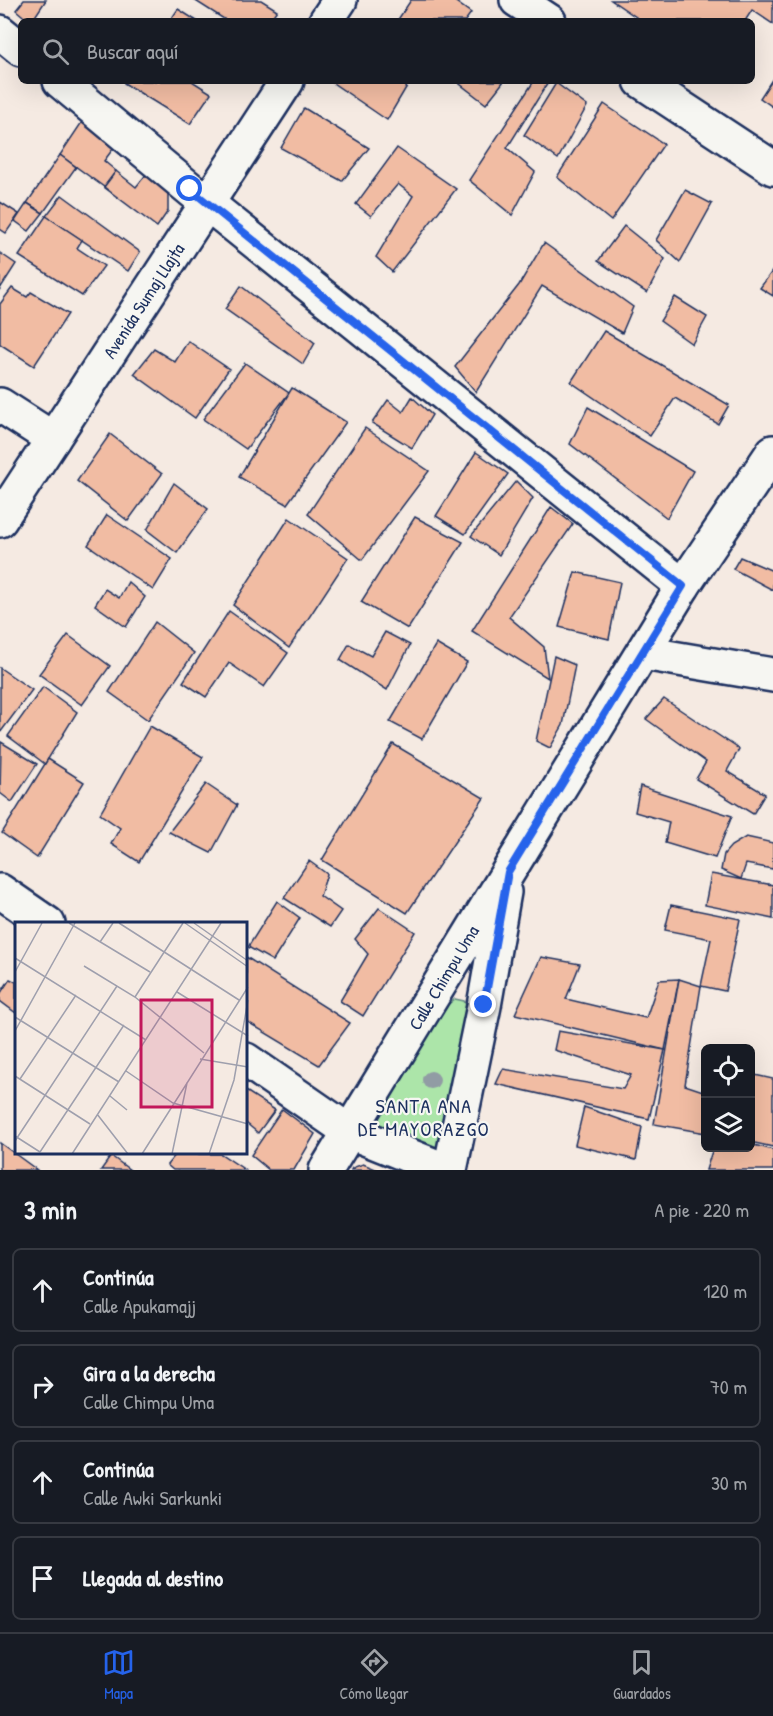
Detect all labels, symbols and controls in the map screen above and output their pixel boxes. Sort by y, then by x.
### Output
search box [18,18,755,84]
icon: search [39,35,72,68]
text: Buscar aquí [87,36,179,66]
route start [176,175,202,201]
street label: Avenida Sumaj Llajta [97,238,190,363]
street label: Calle Chimpu Uma [402,921,485,1035]
inset map [15,922,248,1155]
route end [470,991,496,1017]
map controls [701,1044,755,1152]
button: locate [701,1044,755,1098]
district label: SANTA ANA DE MAYORAZGO [358,1092,490,1142]
button: layers [701,1098,755,1152]
text: 3 min [24,1192,77,1227]
text: A pie · 220 m [655,1196,749,1223]
text: Continúa [83,1262,154,1292]
icon: ahead [26,1274,59,1307]
text: 120 m [703,1277,747,1304]
text: Calle Apukamajj [83,1292,196,1319]
text: Gira a la derecha [83,1358,215,1388]
icon: right [26,1370,59,1403]
text: 70 m [710,1373,747,1400]
text: Calle Chimpu Uma [83,1388,214,1415]
text: Continúa [83,1454,154,1484]
icon: ahead [26,1466,59,1499]
text: 30 m [711,1469,747,1496]
text: Calle Awki Sarkunki [83,1484,222,1511]
icon: arrive [26,1562,59,1595]
text: Llegada al destino [83,1563,223,1593]
tab: Mapa [102,1646,135,1704]
tab: Cómo llegar [340,1646,409,1704]
tab: Guardados [613,1646,671,1704]

